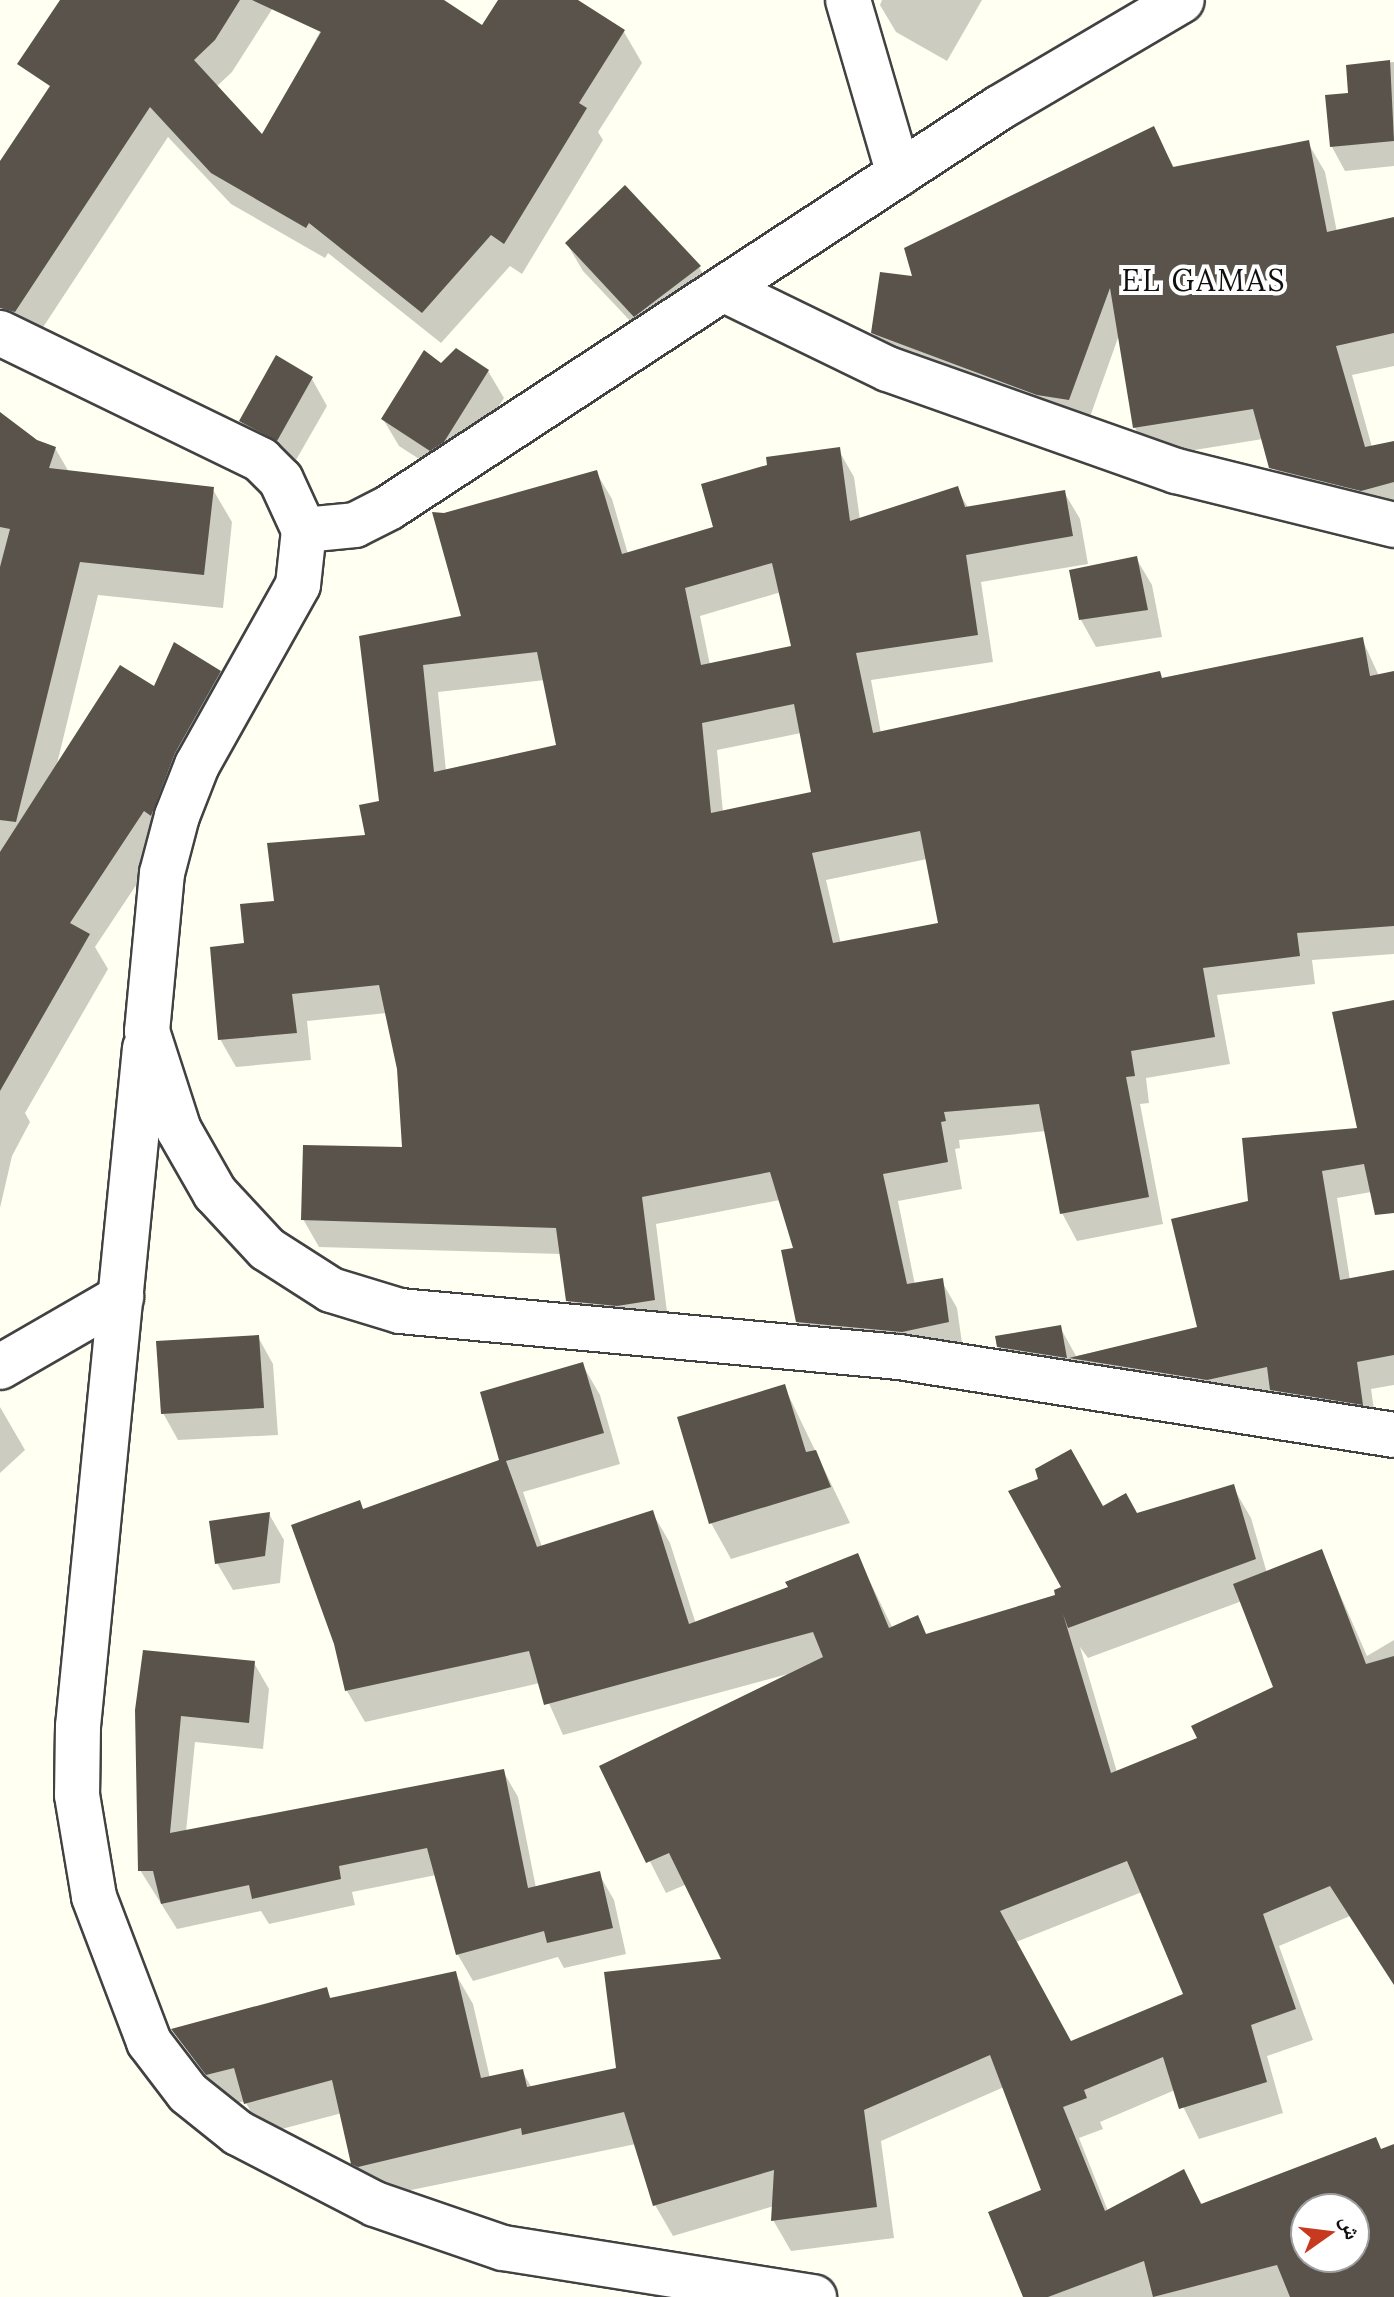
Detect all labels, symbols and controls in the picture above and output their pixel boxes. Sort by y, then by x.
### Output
district label: EL GAMAS [1122,262,1286,298]
north arrow [1290,2193,1370,2273]
text: ش [1335,2213,1368,2242]

